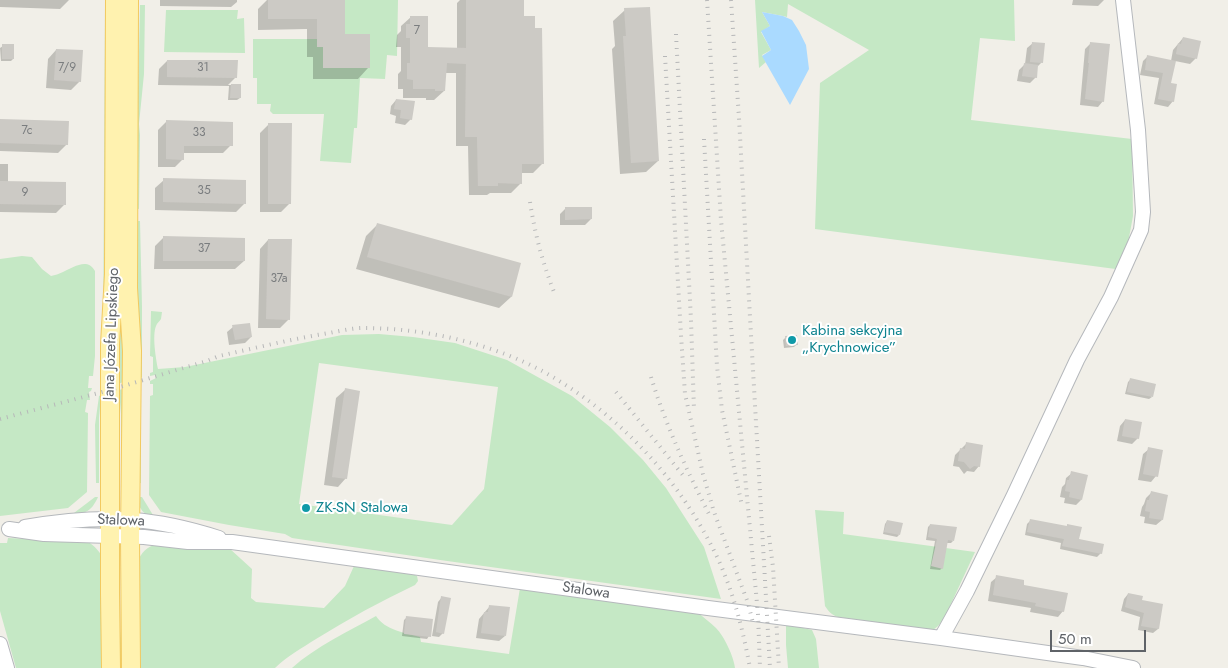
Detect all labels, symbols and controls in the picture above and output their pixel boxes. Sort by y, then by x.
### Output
house number: 7 [414,24,420,38]
house number: 7/9 [58,61,76,75]
house number: 31 [197,61,209,75]
house number: 7c [21,124,33,138]
house number: 33 [192,126,206,140]
house number: 35 [197,184,211,198]
house number: 9 [22,186,28,200]
house number: 37 [198,242,210,256]
street label: Jana Józefa Lipskiego [101,267,123,401]
house number: 37a [270,272,288,286]
place label: Kabina sekcyjna „Krychnowice” [802,322,902,357]
marker: Kabina sekcyjna „Krychnowice” [786,334,798,346]
place label: ZK-SN Stalowa [316,499,408,517]
marker: ZK-SN Stalowa [300,502,312,514]
street label: Stalowa [97,511,145,531]
street label: Stalowa [561,579,611,603]
scale bar [1053,620,1149,652]
text: 50 m [1058,628,1092,650]

